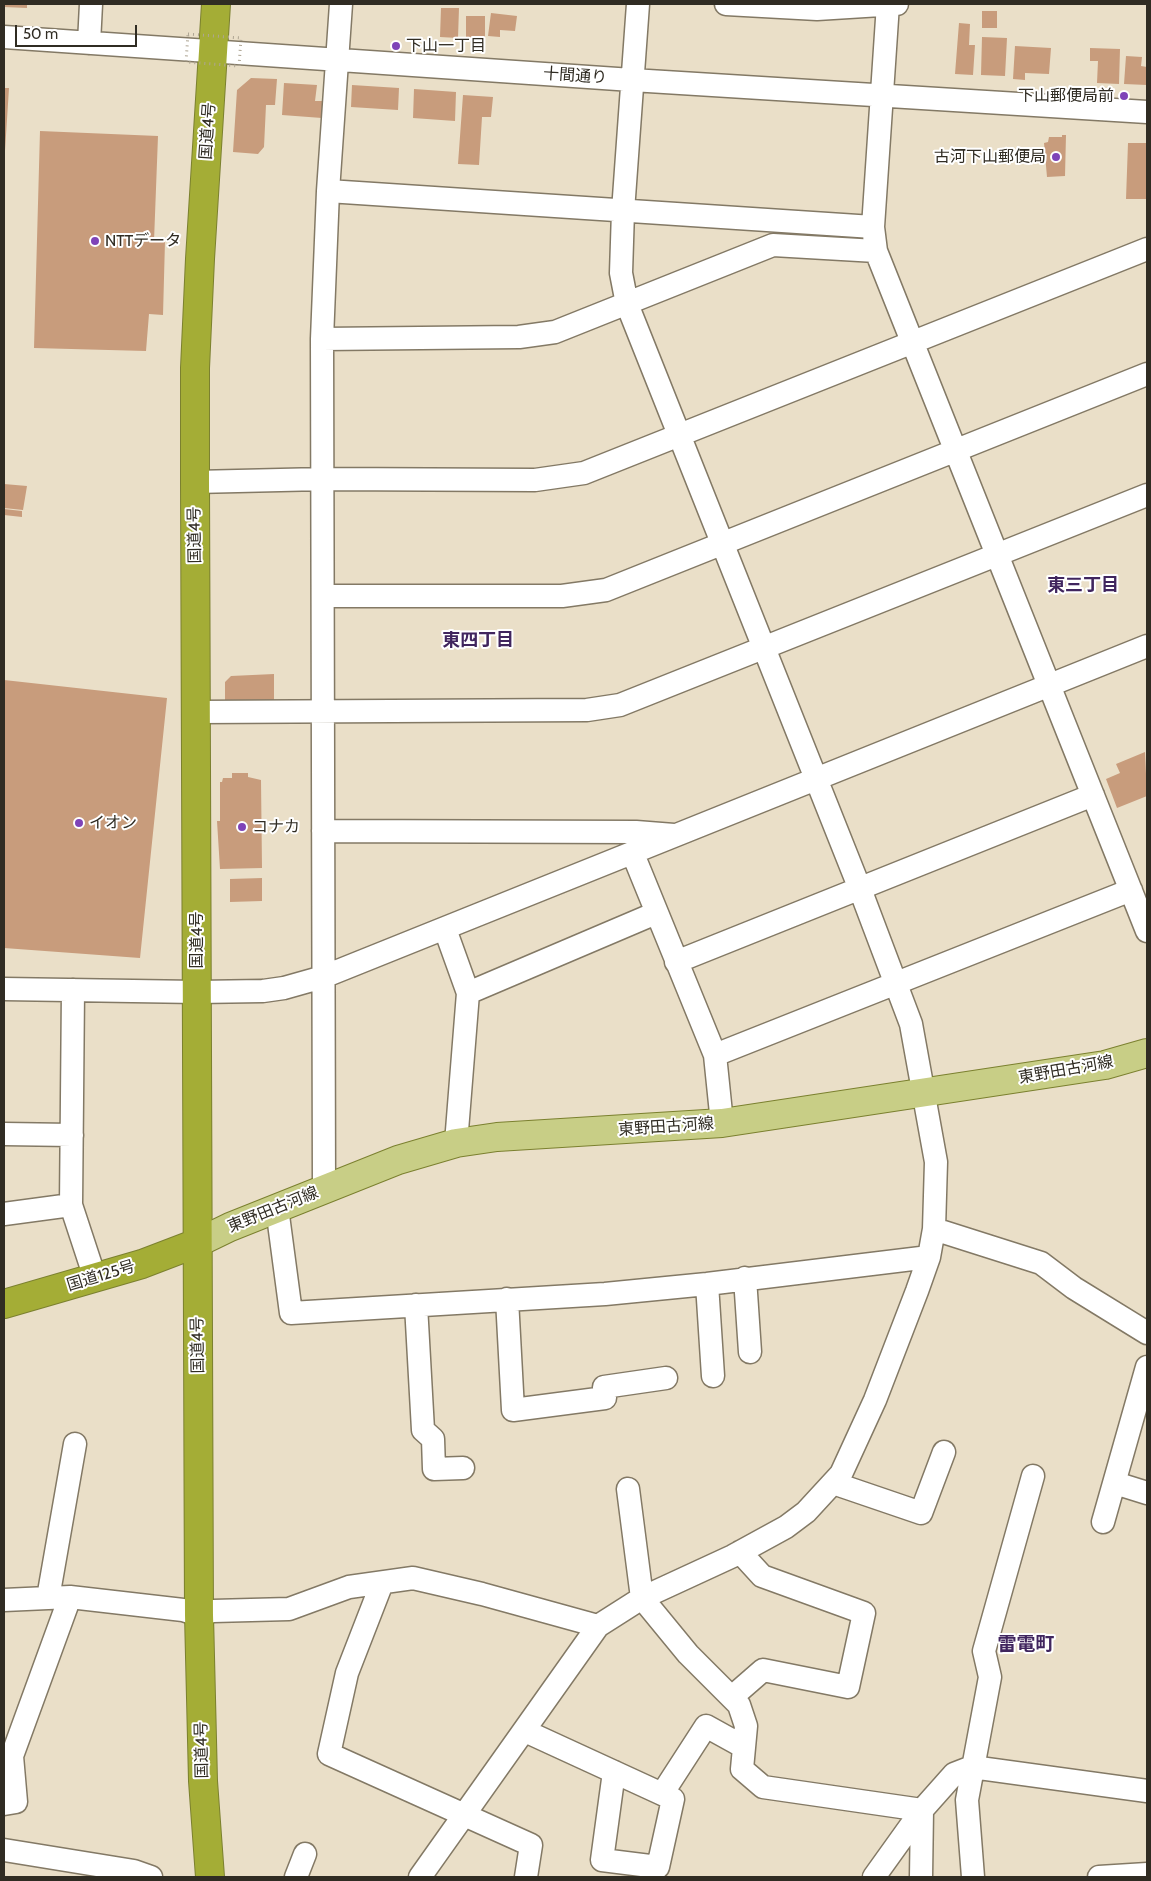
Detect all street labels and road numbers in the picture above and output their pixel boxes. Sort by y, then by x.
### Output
street label: 十間通り [542,64,608,88]
street label: 国道4号 [196,102,220,160]
street label: 国道4号 [185,506,205,564]
street label: 国道4号 [187,911,207,969]
street label: 東野田古河線 [1017,1052,1115,1088]
street label: 東野田古河線 [617,1114,715,1140]
street label: 東野田古河線 [225,1183,321,1237]
street label: 国道125号 [65,1257,137,1295]
street label: 国道4号 [188,1316,208,1374]
street label: 国道4号 [192,1721,212,1779]

